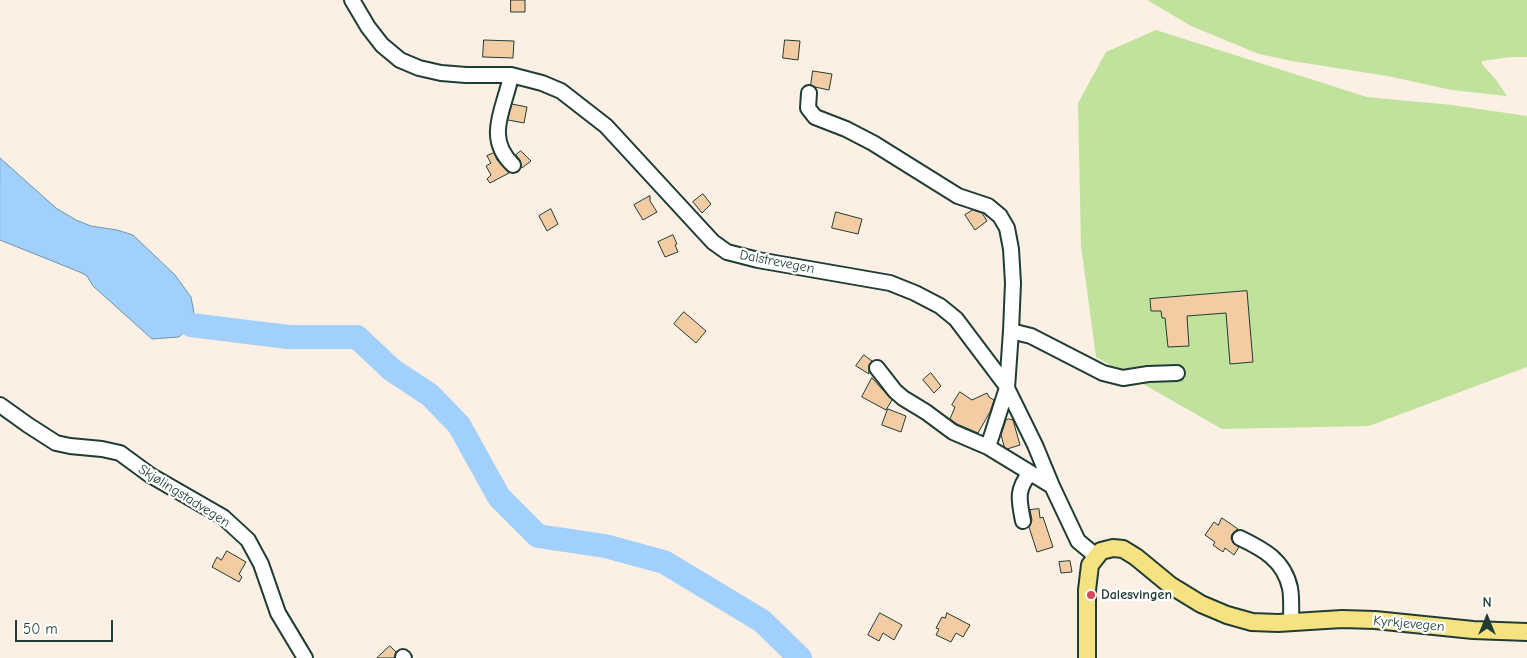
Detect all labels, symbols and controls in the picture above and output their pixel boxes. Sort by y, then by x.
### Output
street label: Dalstrevegen [738,247,816,277]
street label: Skjølingstadvegen [135,461,233,531]
place label: Dalesvingen [1101,587,1172,603]
marker: Dalesvingen [1085,589,1097,601]
north arrow [1462,593,1512,643]
text: N [1482,594,1492,611]
scale bar [18,610,115,642]
street label: Kyrkjevegen [1373,613,1445,635]
text: 50 m [23,620,58,638]

